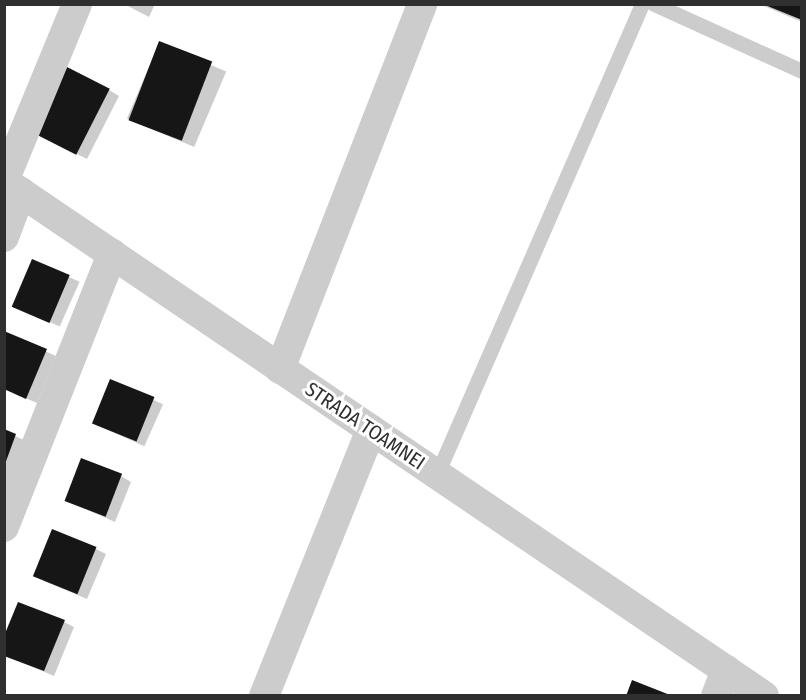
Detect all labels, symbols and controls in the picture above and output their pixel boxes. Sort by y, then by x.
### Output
street label: STRADA TOAMNEI [301,377,429,475]

